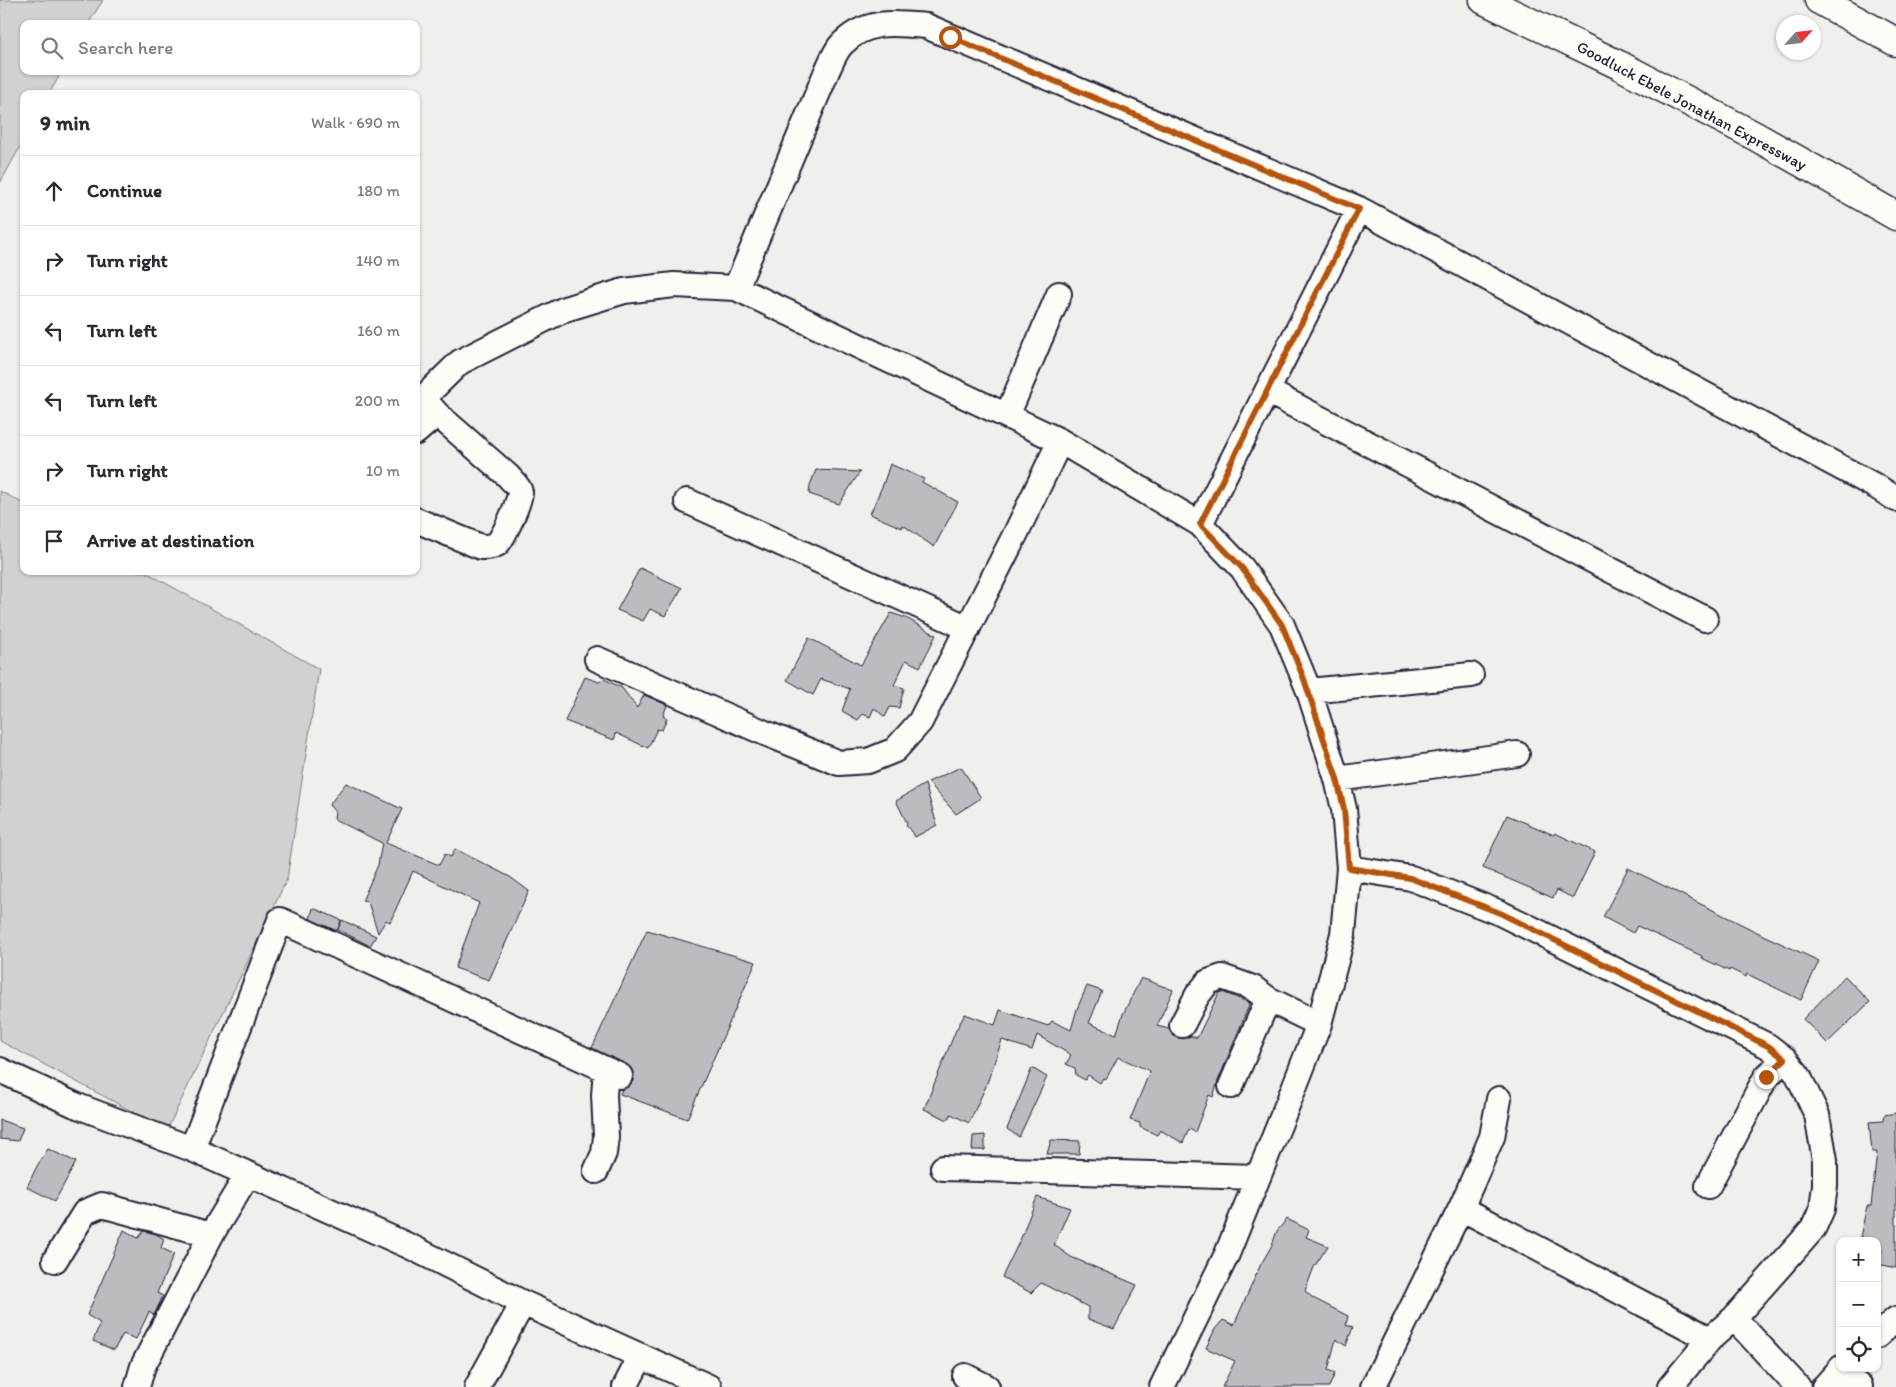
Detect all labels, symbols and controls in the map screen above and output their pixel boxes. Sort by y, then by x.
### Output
north arrow [1776,15,1821,60]
search box [20,20,420,75]
route start [939,26,962,49]
icon: search [38,34,66,62]
text: Search here [78,36,173,59]
street label: Goodluck Ebele Jonathan Expressway [1574,37,1810,174]
text: 9 min [40,110,90,135]
text: Walk · 690 m [311,113,400,132]
icon: ahead [40,177,68,205]
text: Continue [87,179,162,202]
text: 180 m [357,181,400,200]
icon: right [40,247,68,275]
text: Turn right [87,249,168,272]
text: 140 m [356,251,400,270]
icon: left [40,317,68,345]
text: Turn left [87,319,157,342]
text: 160 m [357,321,400,340]
icon: left [40,387,68,415]
text: Turn left [87,389,157,412]
text: 200 m [355,391,400,410]
icon: right [40,457,68,485]
text: Turn right [87,459,168,482]
text: 10 m [366,461,400,480]
icon: arrive [40,527,68,555]
text: Arrive at destination [87,529,254,552]
route end [1755,1066,1778,1089]
map controls [1836,1237,1881,1372]
button: + [1836,1237,1881,1282]
button: − [1836,1282,1881,1327]
button: locate [1836,1327,1881,1372]

